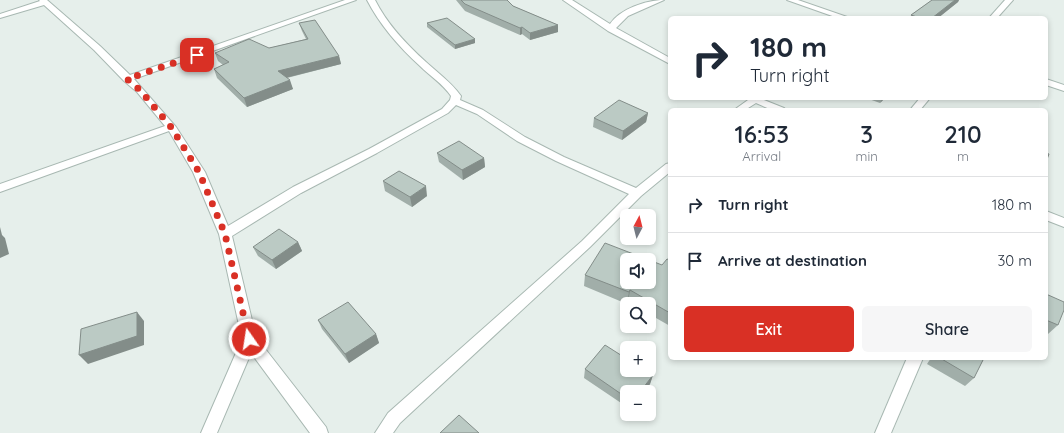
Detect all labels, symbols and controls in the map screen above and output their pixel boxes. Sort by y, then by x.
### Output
text: 180 m [750,29,827,64]
icon: right [684,32,736,84]
pin [180,38,214,72]
icon: arrive [186,44,208,66]
text: Turn right [750,64,830,87]
text: 16:53 [734,119,789,149]
text: 3 [860,119,873,149]
text: 210 [944,119,982,149]
text: Arrival [742,148,781,164]
text: min [856,148,878,164]
text: m [957,148,969,164]
icon: right [684,194,706,216]
text: Turn right [718,195,789,214]
text: 180 m [992,195,1032,214]
north arrow [620,209,656,245]
map controls [620,209,656,421]
icon: arrive [684,250,706,272]
text: Arrive at destination [718,251,867,270]
text: 30 m [997,251,1032,270]
button: sound [620,253,656,289]
button: search [620,297,656,333]
button: Exit [684,306,854,352]
button: Share [862,306,1032,352]
position arrow [228,318,270,360]
button: + [620,341,656,377]
button: − [620,385,656,421]

